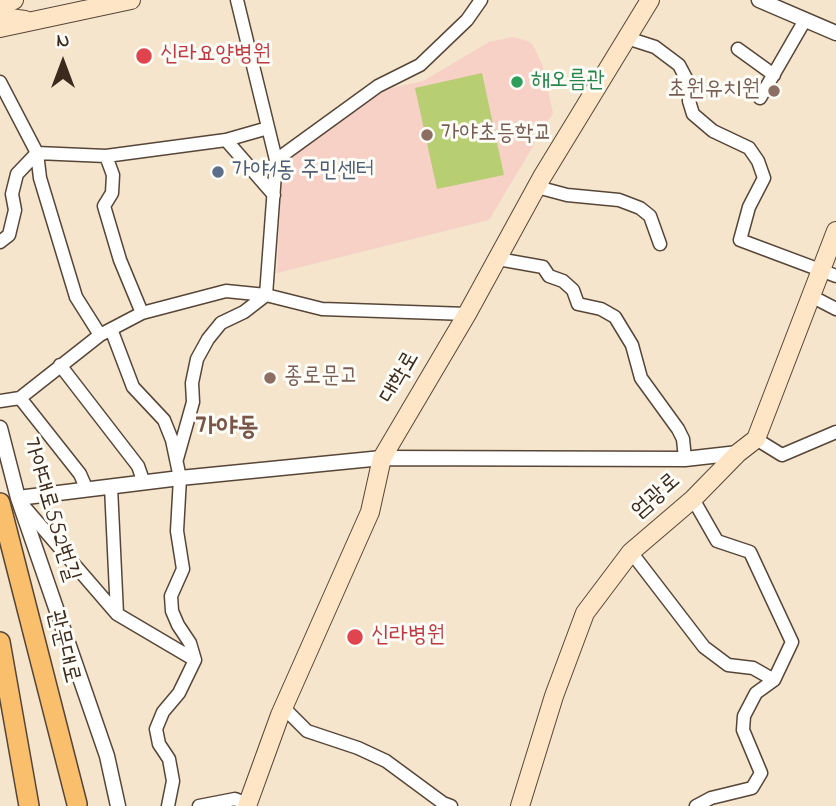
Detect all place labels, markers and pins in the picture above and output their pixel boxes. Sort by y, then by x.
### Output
place label: 신라요양병원 [160,42,271,70]
marker: 신라요양병원 [134,46,154,66]
place label: 해오름관 [531,68,605,96]
marker: 해오름관 [509,74,525,90]
place label: 초원유치원 [667,77,760,105]
marker: 초원유치원 [766,83,782,99]
place label: 가야초등학교 [441,121,552,149]
marker: 가야초등학교 [419,127,435,143]
place label: 가야1동 주민센터 [232,158,375,186]
marker: 가야1동 주민센터 [210,164,226,180]
place label: 종로문고 [284,364,358,392]
marker: 종로문고 [262,370,278,386]
place label: 신라병원 [371,623,445,651]
marker: 신라병원 [345,627,365,647]

